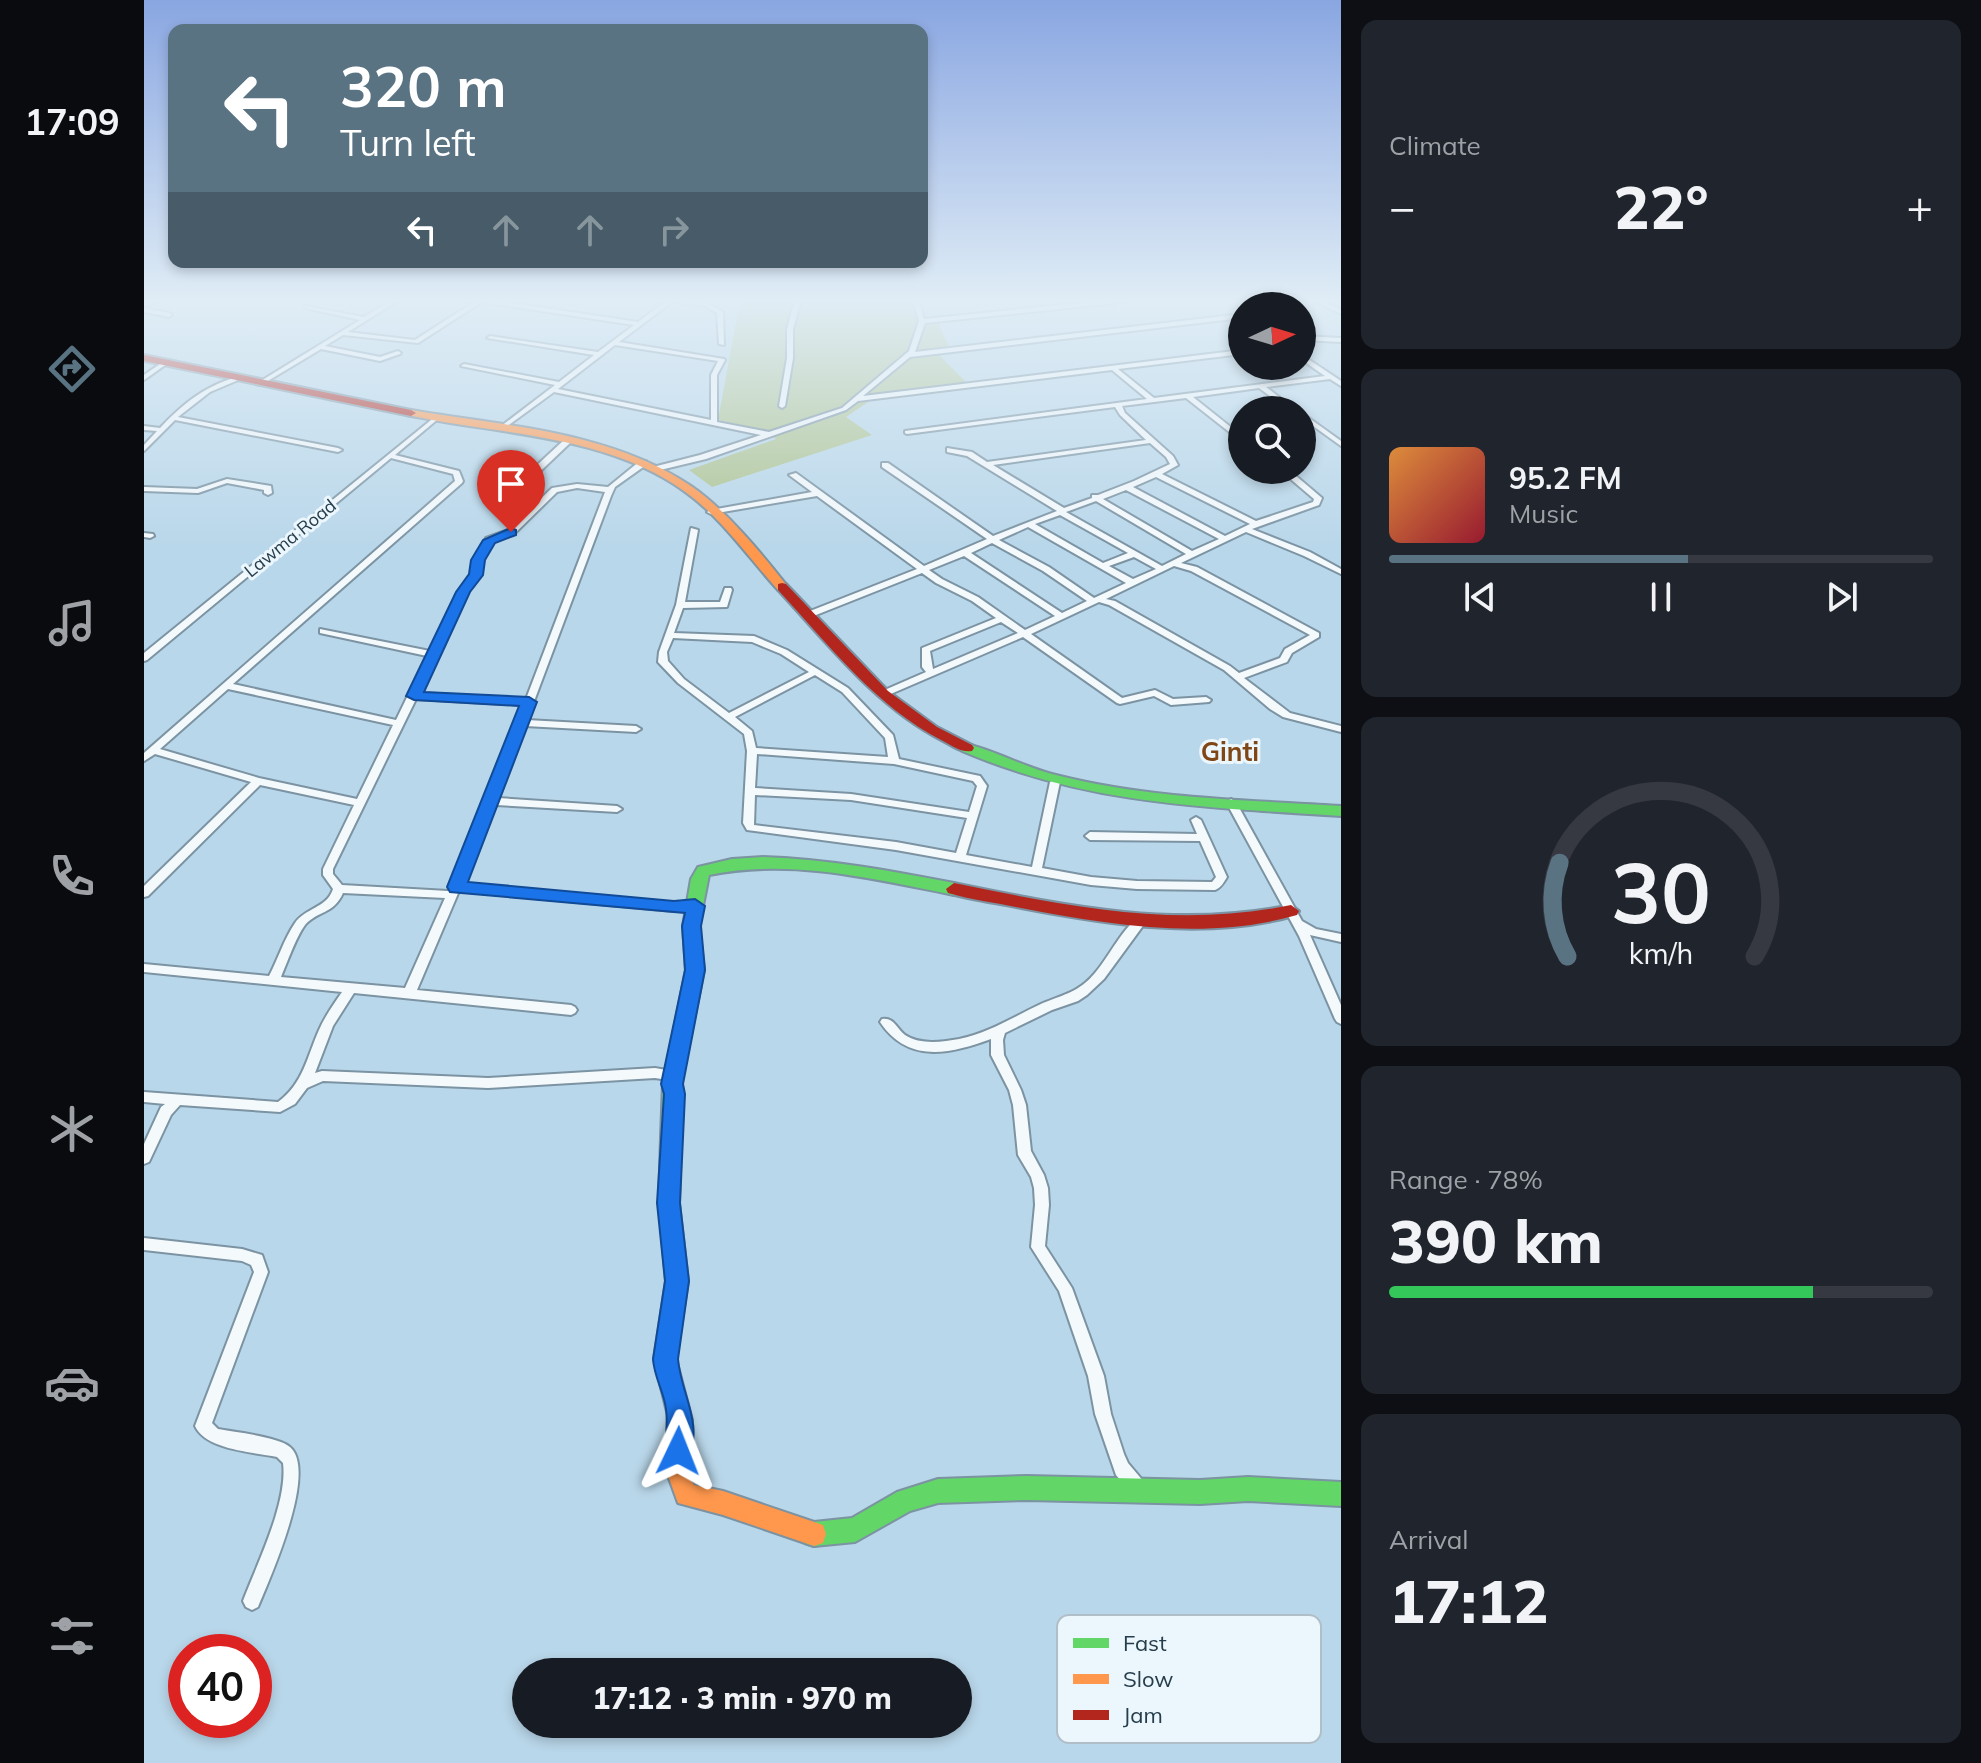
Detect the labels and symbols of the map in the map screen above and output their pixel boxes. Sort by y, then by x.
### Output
north arrow [1228,292,1316,380]
pin [477,450,545,532]
street label: Lawma Road [239,494,341,582]
district label: Ginti [1201,735,1259,768]
position arrow [636,1409,720,1493]
legend [1057,1615,1321,1743]
text: Fast [1123,1629,1167,1657]
speed limit sign: 40 [168,1634,272,1738]
text: Slow [1123,1665,1173,1693]
text: Jam [1123,1701,1163,1729]

